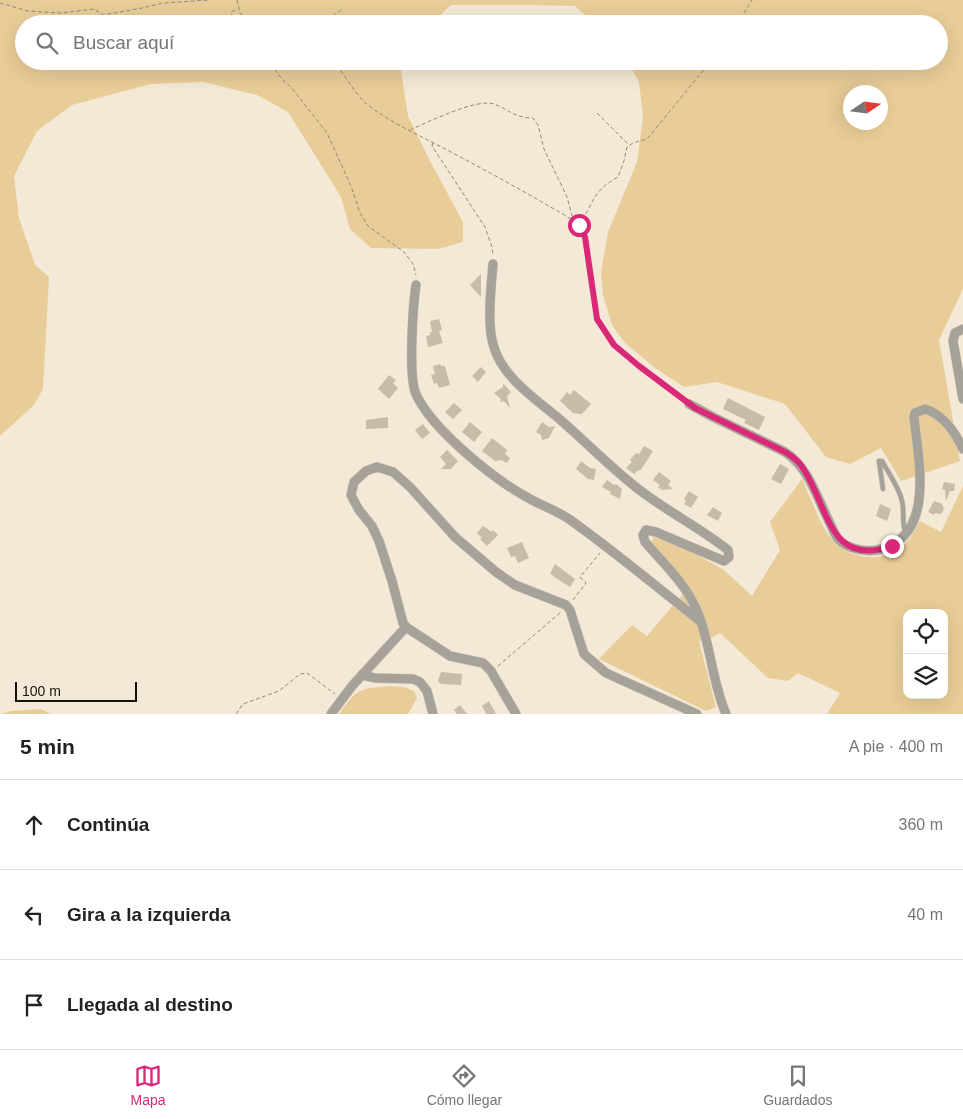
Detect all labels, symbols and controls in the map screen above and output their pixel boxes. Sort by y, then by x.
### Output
search box [15,15,948,70]
icon: search [33,29,61,57]
text: Buscar aquí [73,32,174,53]
north arrow [843,85,888,130]
route start [568,214,591,237]
route end [881,535,904,558]
map controls [903,609,948,699]
button: locate [903,609,948,654]
button: layers [903,654,948,699]
scale bar [15,679,138,702]
text: 100 m [22,683,61,699]
text: 5 min [20,735,75,758]
text: A pie · 400 m [849,738,943,755]
icon: ahead [20,811,48,839]
text: Continúa [67,814,149,835]
text: 360 m [899,816,943,833]
icon: left [20,901,48,929]
text: Gira a la izquierda [67,904,231,925]
text: 40 m [907,906,943,923]
icon: arrive [20,991,48,1019]
text: Llegada al destino [67,994,233,1015]
tab: Mapa [131,1062,166,1108]
tab: Cómo llegar [427,1062,502,1108]
tab: Guardados [763,1062,832,1108]

